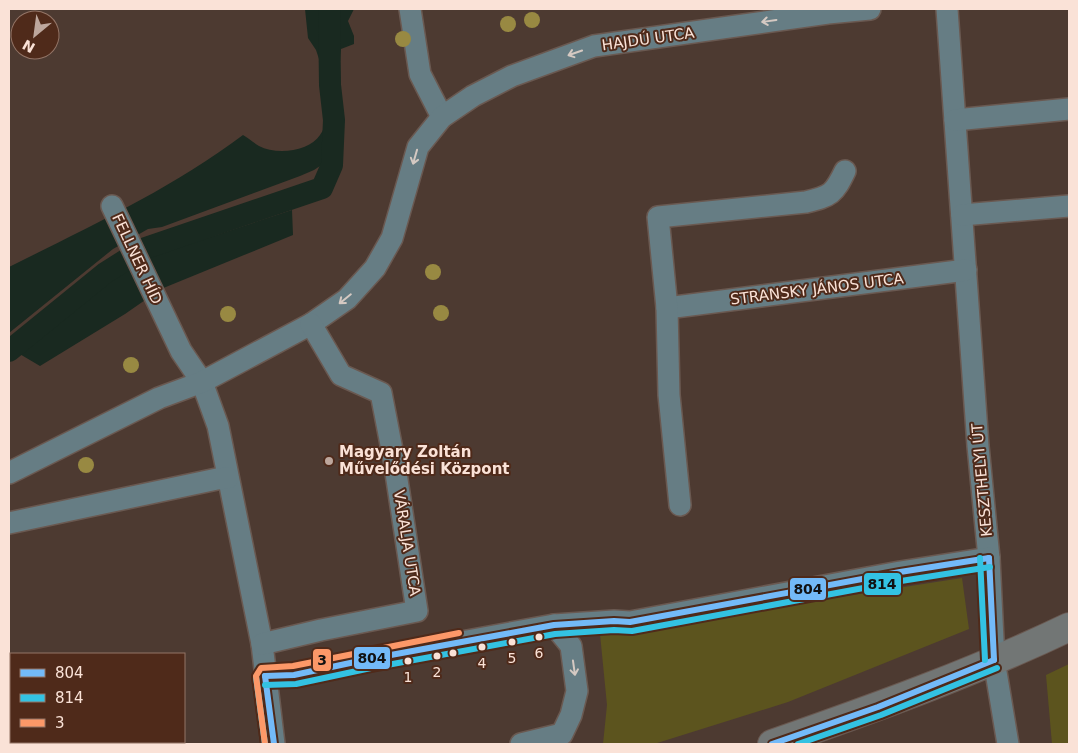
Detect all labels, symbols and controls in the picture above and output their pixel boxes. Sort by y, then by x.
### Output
north arrow [10,10,60,60]
one-way arrow [761,16,777,26]
street label: HAJDÚ UTCA [600,23,696,54]
text: N [20,37,38,56]
one-way arrow [567,49,583,58]
one-way arrow [410,149,420,165]
street label: FELLNER HÍD [108,210,167,307]
street label: STRANSKY JÁNOS UTCA [729,268,905,309]
one-way arrow [339,294,352,305]
street label: KESZTHELYI ÚT [967,422,996,538]
place label: Magyary Zoltán Művelődési Központ [339,443,510,478]
marker: Magyary Zoltán Művelődési Központ [323,455,335,467]
street label: VÁRALJA UTCA [390,489,425,598]
line badge: 814 [863,572,902,596]
text: 814 [867,576,897,592]
line badge: 804 [789,577,827,601]
text: 804 [793,581,823,597]
marker: 6 [534,632,544,642]
marker: 5 [507,637,517,647]
marker: 4 [477,642,487,652]
place label: 6 [535,645,544,661]
line badge: 804 [353,646,391,670]
line badge: 3 [312,648,332,672]
unlabelled marker [448,648,458,658]
text: 804 [357,650,387,666]
place label: 5 [508,650,516,666]
marker: 2 [432,651,442,661]
text: 3 [317,652,327,668]
legend [10,653,185,743]
place label: 4 [478,655,487,671]
marker: 1 [403,656,413,666]
one-way arrow [569,660,579,676]
text: 804 [55,664,84,682]
place label: 2 [433,664,441,680]
place label: 1 [404,669,412,685]
text: 814 [55,689,84,707]
text: 3 [55,714,65,732]

